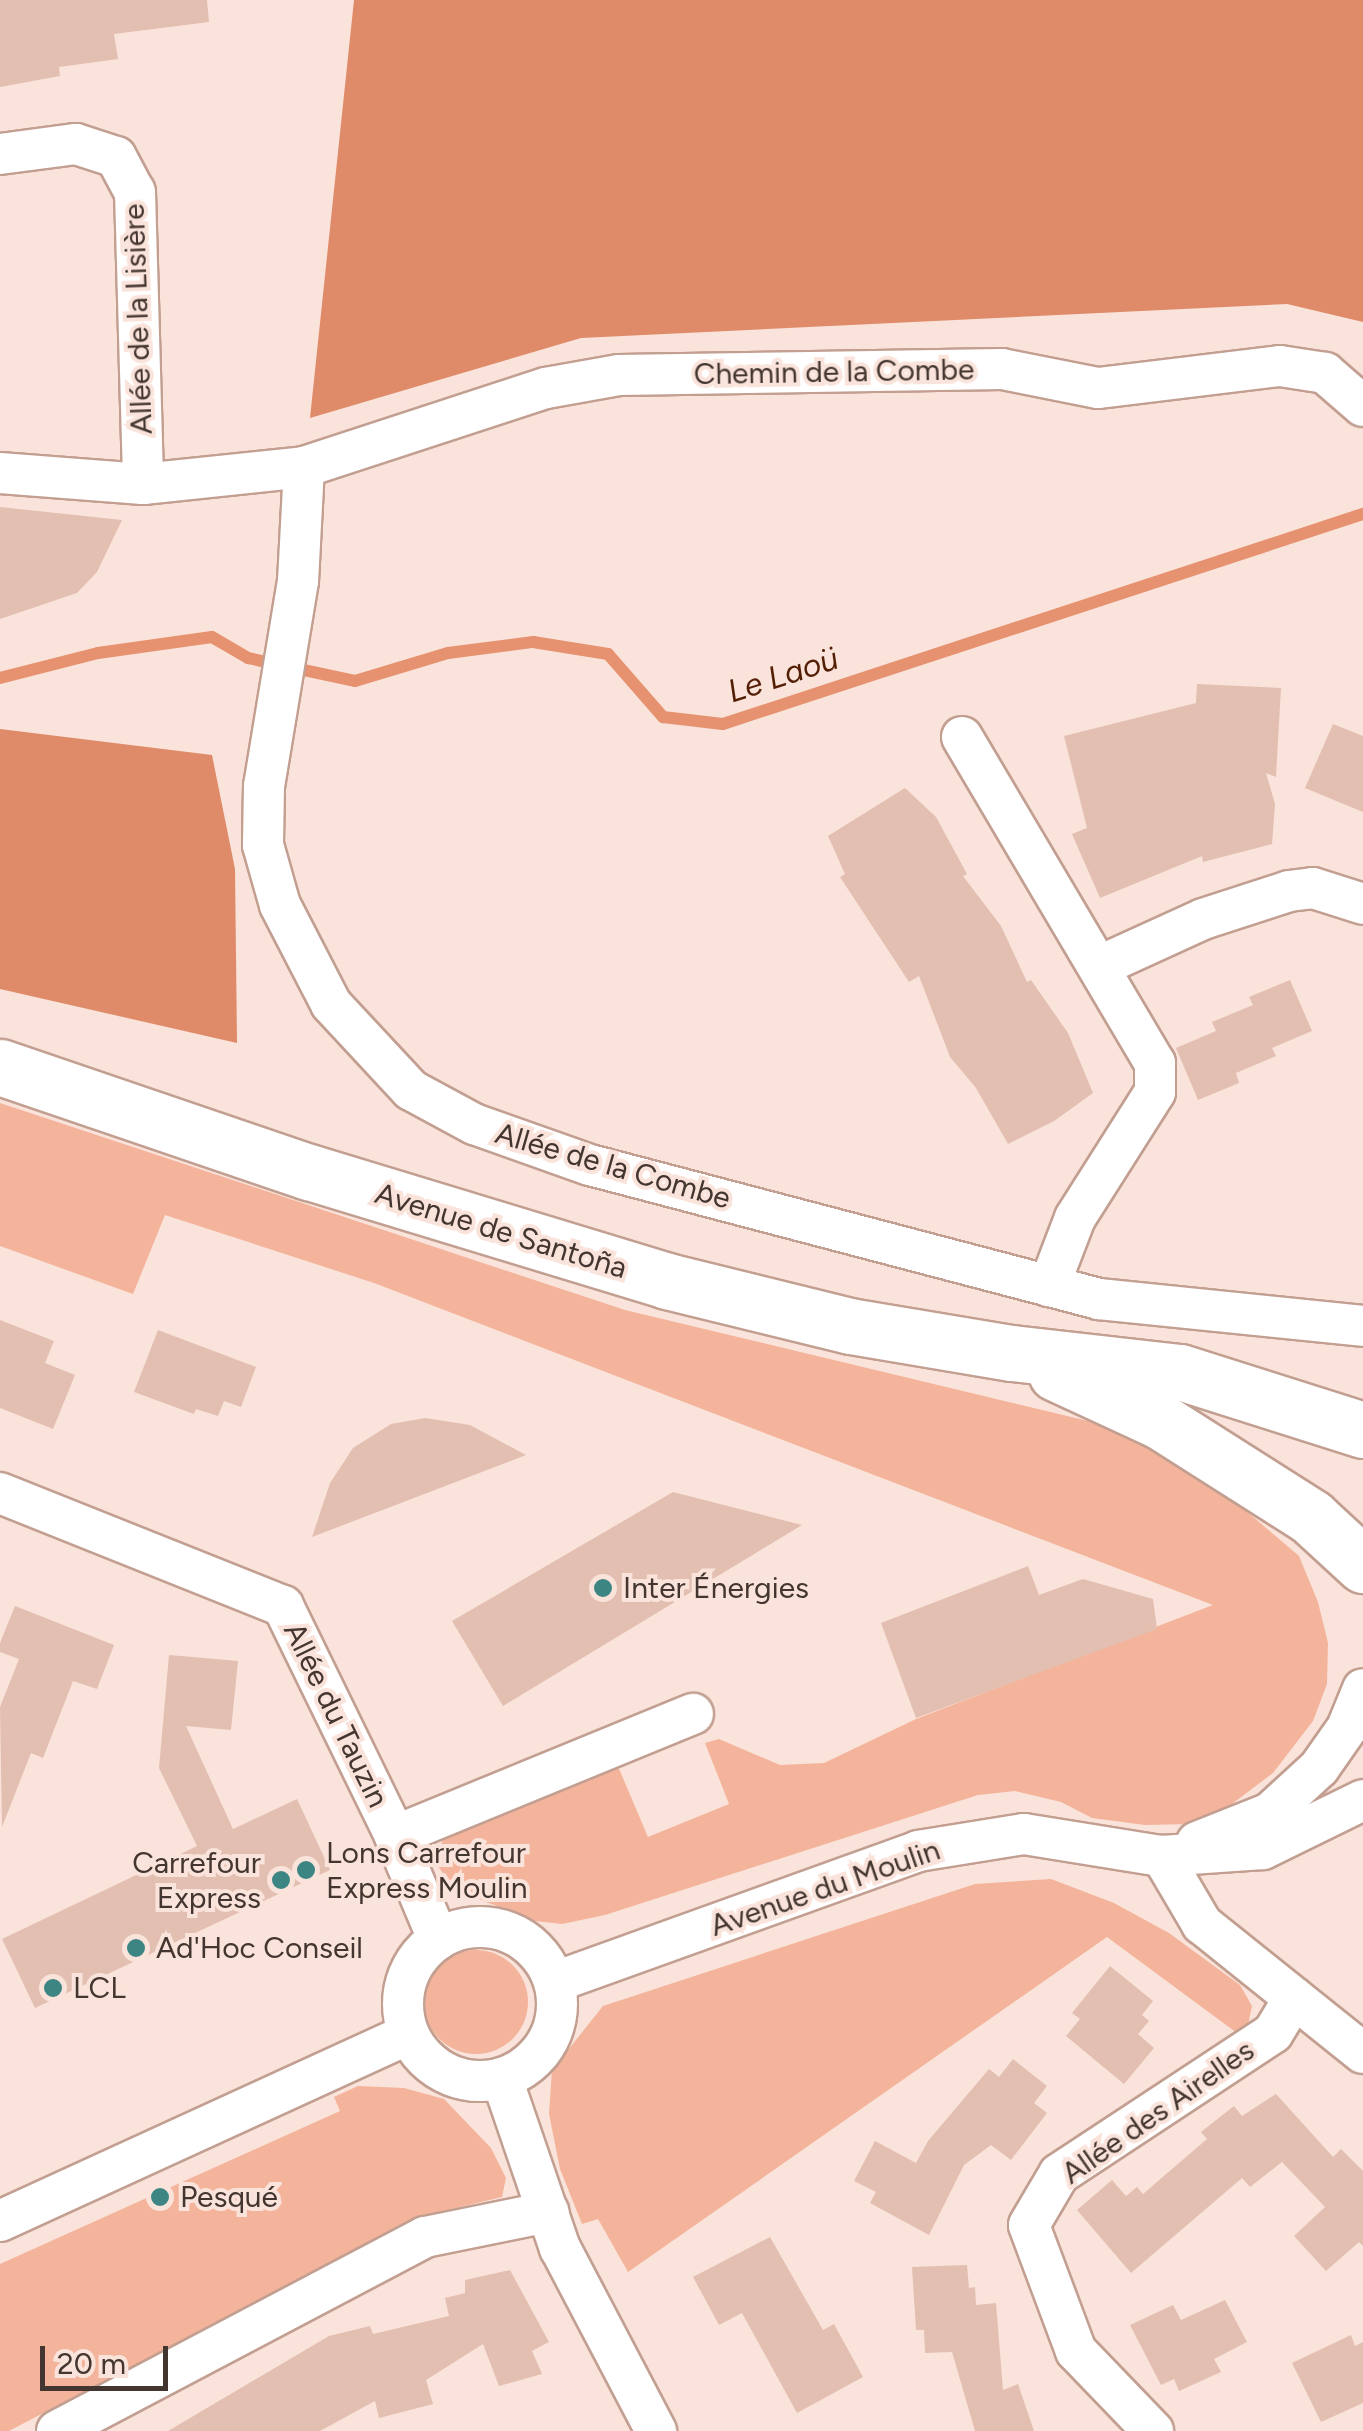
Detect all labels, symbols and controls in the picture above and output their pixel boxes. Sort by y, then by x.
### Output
street label: Allée de la Lisière [116,203,160,435]
street label: Chemin de la Combe [693,352,975,392]
water label: Le Laoü [723,639,843,711]
street label: Allée de la Combe [491,1115,735,1217]
street label: Avenue de Santoña [371,1176,631,1286]
place label: Inter Énergies [623,1570,809,1606]
marker: Inter Énergies [592,1577,614,1599]
street label: Allée du Tauzin [276,1617,396,1813]
street label: Avenue du Moulin [705,1832,945,1944]
place label: Lons Carrefour Express Moulin [326,1835,527,1906]
place label: Carrefour Express [132,1845,261,1916]
marker: Lons Carrefour Express Moulin [295,1859,317,1881]
marker: Carrefour Express [270,1869,292,1891]
place label: Ad'Hoc Conseil [156,1930,363,1966]
marker: Ad'Hoc Conseil [125,1937,147,1959]
place label: LCL [73,1970,126,2006]
marker: LCL [42,1977,64,1999]
street label: Allée des Airelles [1055,2032,1261,2192]
place label: Pesqué [180,2179,278,2215]
marker: Pesqué [149,2186,171,2208]
scale bar [45,2326,172,2388]
text: 20 m [57,2345,126,2382]

